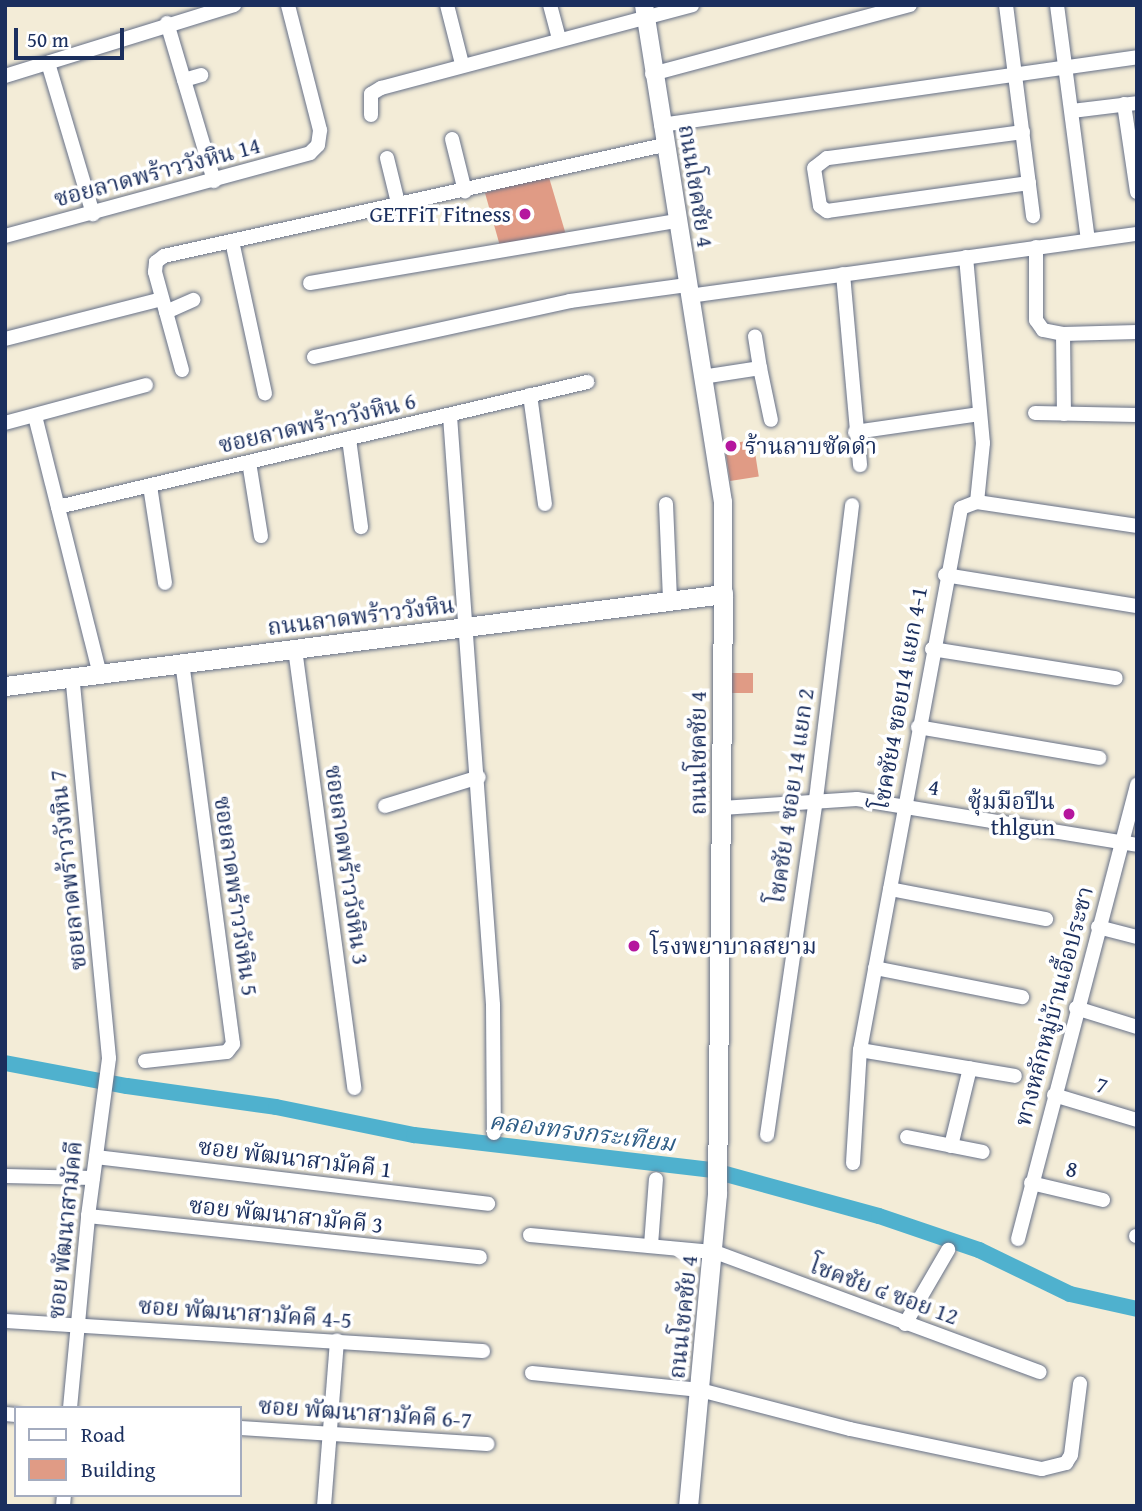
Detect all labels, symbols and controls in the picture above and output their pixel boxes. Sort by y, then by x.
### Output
scale bar [18,14,128,58]
text: 50 m [27,24,69,55]
street label: ถนนโชคชัย 4 [673,123,719,249]
street label: ซอยลาดพร้าววังหิน 14 [51,131,263,213]
place label: GETFiT Fitness [370,200,511,228]
marker: GETFiT Fitness [517,206,533,222]
street label: ซอยลาดพร้าววังหิน 6 [216,387,418,459]
place label: ร้านลาบซัดดำ [745,432,877,460]
marker: ร้านลาบซัดดำ [723,438,739,454]
street label: โชคชัย4 ซอย14 แยก 4-1 [867,584,933,812]
street label: ถนนลาดพร้าววังหิน [266,591,456,641]
street label: โชคชัย 4 ซอย 14 แยก 2 [762,687,820,905]
street label: ถนนโชคชัย 4 [684,691,712,815]
street label: ซอยลาดพร้าววังหิน 3 [319,763,375,967]
street label: ซอยลาดพร้าววังหิน 7 [44,768,92,972]
street label: 4 [926,773,942,801]
place label: ซุ้มมือปืน thlgun [968,787,1055,841]
street label: ซอยลาดพร้าววังหิน 5 [208,794,264,998]
marker: ซุ้มมือปืน thlgun [1061,806,1077,822]
street label: ทางหลักหมู่บ้านเอื้อประชา [1009,883,1099,1129]
place label: โรงพยาบาลสยาม [650,932,817,960]
marker: โรงพยาบาลสยาม [624,936,644,956]
street label: 7 [1093,1070,1111,1100]
water label: คลองทรงกระเทียม [487,1106,677,1158]
street label: ซอย พัฒนาสามัคคี 1 [197,1132,393,1184]
street label: ซอย พัฒนาสามัคคี [42,1140,88,1320]
street label: 8 [1064,1154,1080,1184]
street label: ซอย พัฒนาสามัคคี 3 [188,1191,384,1239]
street label: โชคชัย ๔ ซอย 12 [806,1251,962,1331]
street label: ถนนโชคชัย 4 [663,1254,703,1380]
street label: ซอย พัฒนาสามัคคี 4-5 [137,1292,353,1334]
street label: ซอย พัฒนาสามัคคี 6-7 [257,1392,473,1434]
legend [14,1406,242,1497]
text: Road [81,1419,125,1450]
text: Building [81,1454,155,1485]

